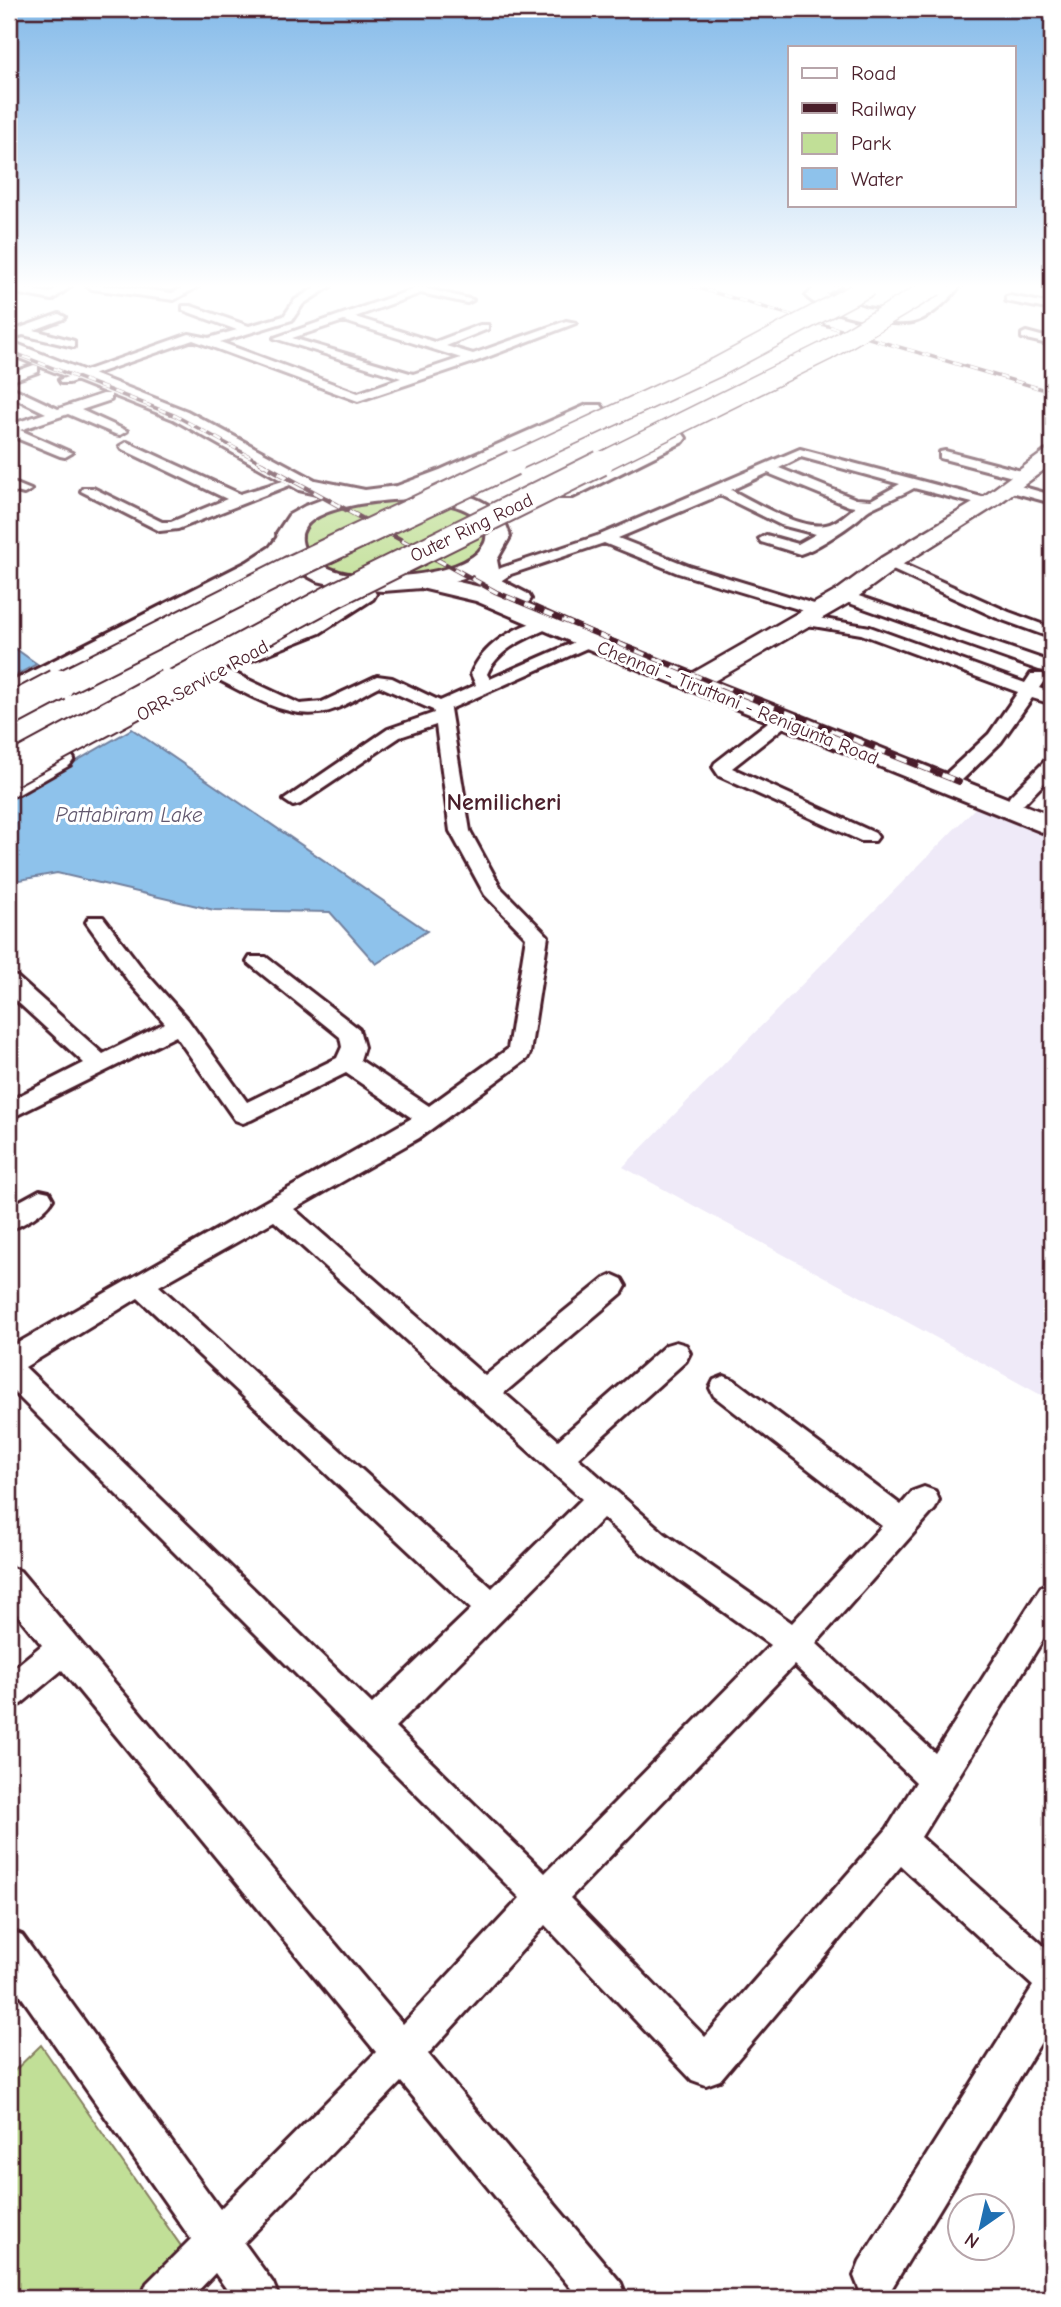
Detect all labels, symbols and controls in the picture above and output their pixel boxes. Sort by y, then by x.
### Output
legend [788,46,1016,206]
text: Road [851,61,896,85]
text: Railway [851,97,916,121]
text: Park [851,131,891,155]
text: Water [851,167,904,191]
street label: Outer Ring Road [406,489,536,567]
street label: ORR Service Road [133,636,272,726]
street label: Chennai - Tiruttani - Renigunta Road [594,636,881,770]
district label: Nemilicheri [446,788,562,816]
water label: Pattabiram Lake [56,803,203,827]
north arrow [946,2192,1016,2262]
text: N [961,2228,983,2253]

